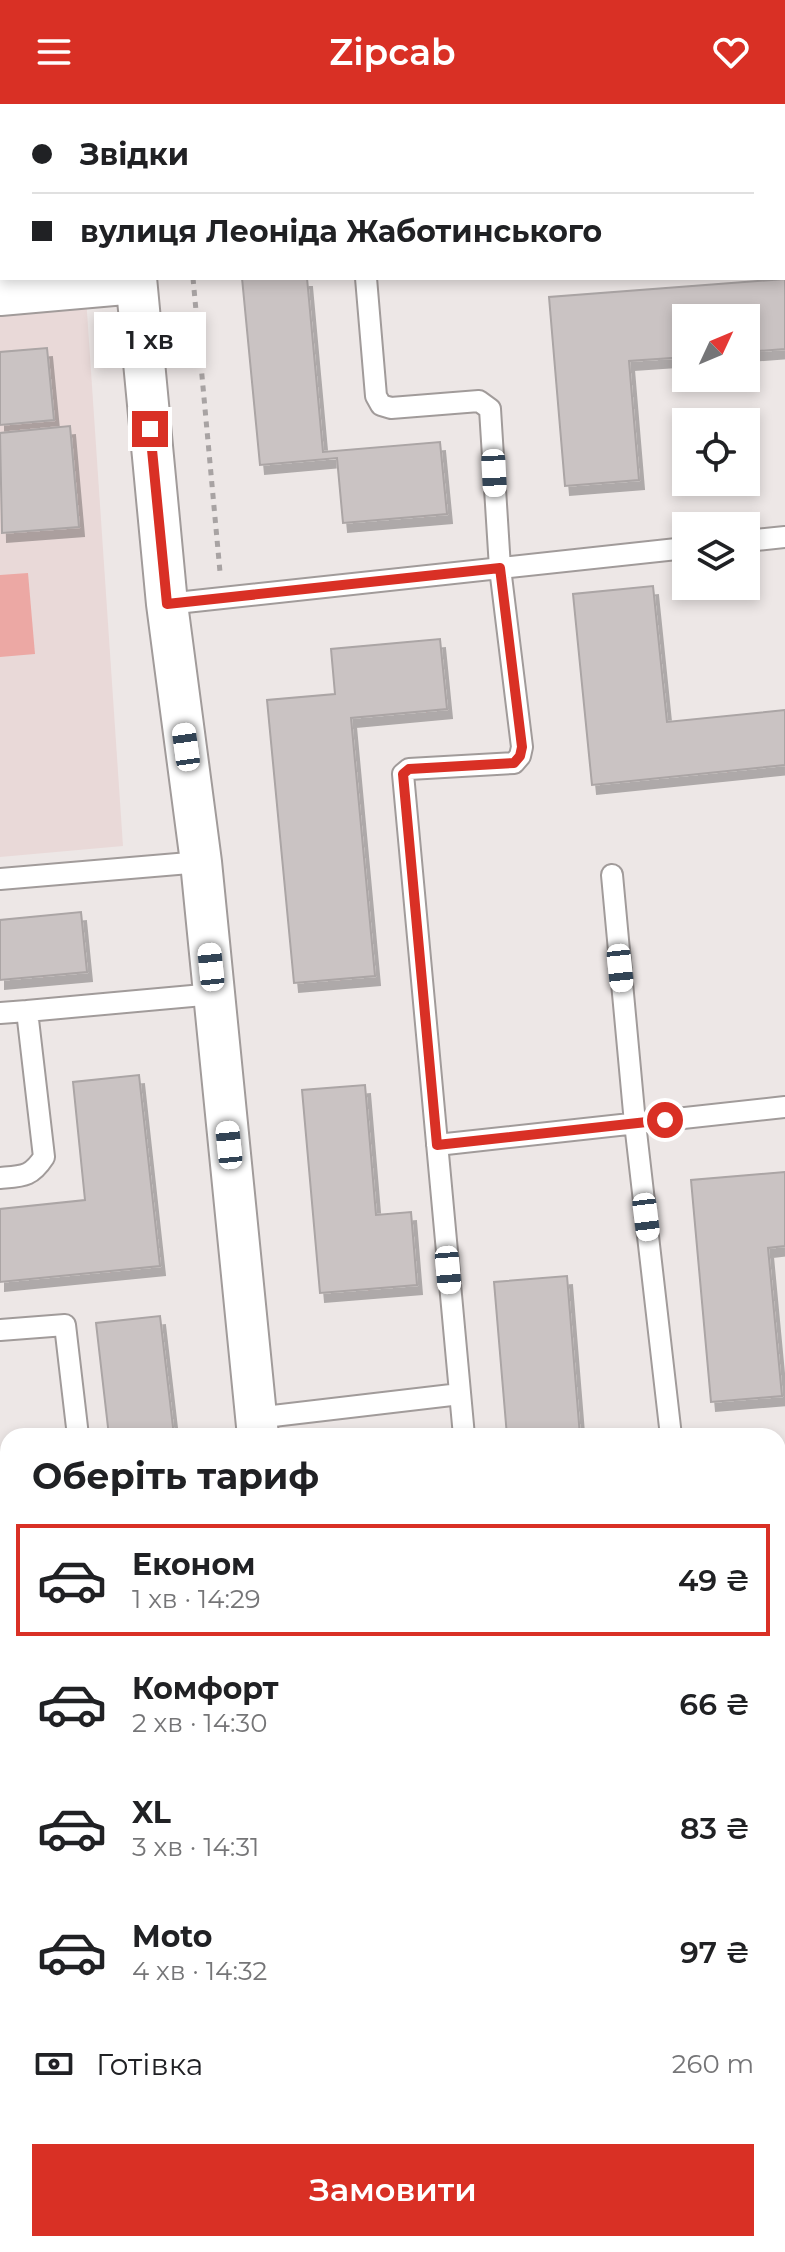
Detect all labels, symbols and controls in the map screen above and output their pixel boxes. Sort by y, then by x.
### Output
icon: menu [32,30,76,74]
text: Zipcab [329,30,456,74]
icon: heart [709,30,753,74]
text: Звідки [80,136,189,173]
text: вулиця Леоніда Жаботинського [80,213,602,250]
north arrow [672,304,760,392]
map controls [672,304,760,600]
callout: 1 хв [94,313,206,369]
text: 1 хв [126,324,174,356]
button: locate [672,408,760,496]
route end [132,411,168,447]
car [481,448,507,498]
button: layers [672,512,760,600]
car [171,722,201,772]
car [197,942,225,992]
car [606,943,634,993]
route start [647,1102,683,1138]
car [215,1120,243,1170]
car [631,1192,661,1242]
car [434,1245,462,1295]
text: Оберіть тариф [32,1454,319,1498]
icon: car [36,1544,108,1616]
text: Економ [132,1546,256,1583]
text: 49 ₴ [678,1562,750,1599]
text: 1 хв · 14:29 [132,1583,261,1615]
icon: car [36,1668,108,1740]
text: Комфорт [132,1670,279,1707]
text: 66 ₴ [679,1686,750,1723]
text: 2 хв · 14:30 [132,1707,267,1739]
icon: car [36,1792,108,1864]
text: XL [132,1794,171,1831]
text: 83 ₴ [680,1810,750,1847]
text: 3 хв · 14:31 [132,1831,259,1863]
icon: car [36,1916,108,1988]
text: Moto [132,1918,213,1955]
text: 97 ₴ [680,1934,750,1971]
text: 4 хв · 14:32 [132,1955,267,1987]
icon: cash [32,2042,76,2086]
text: Готівка [96,2046,203,2083]
text: 260 m [672,2048,754,2080]
button: Замовити [32,2144,754,2236]

